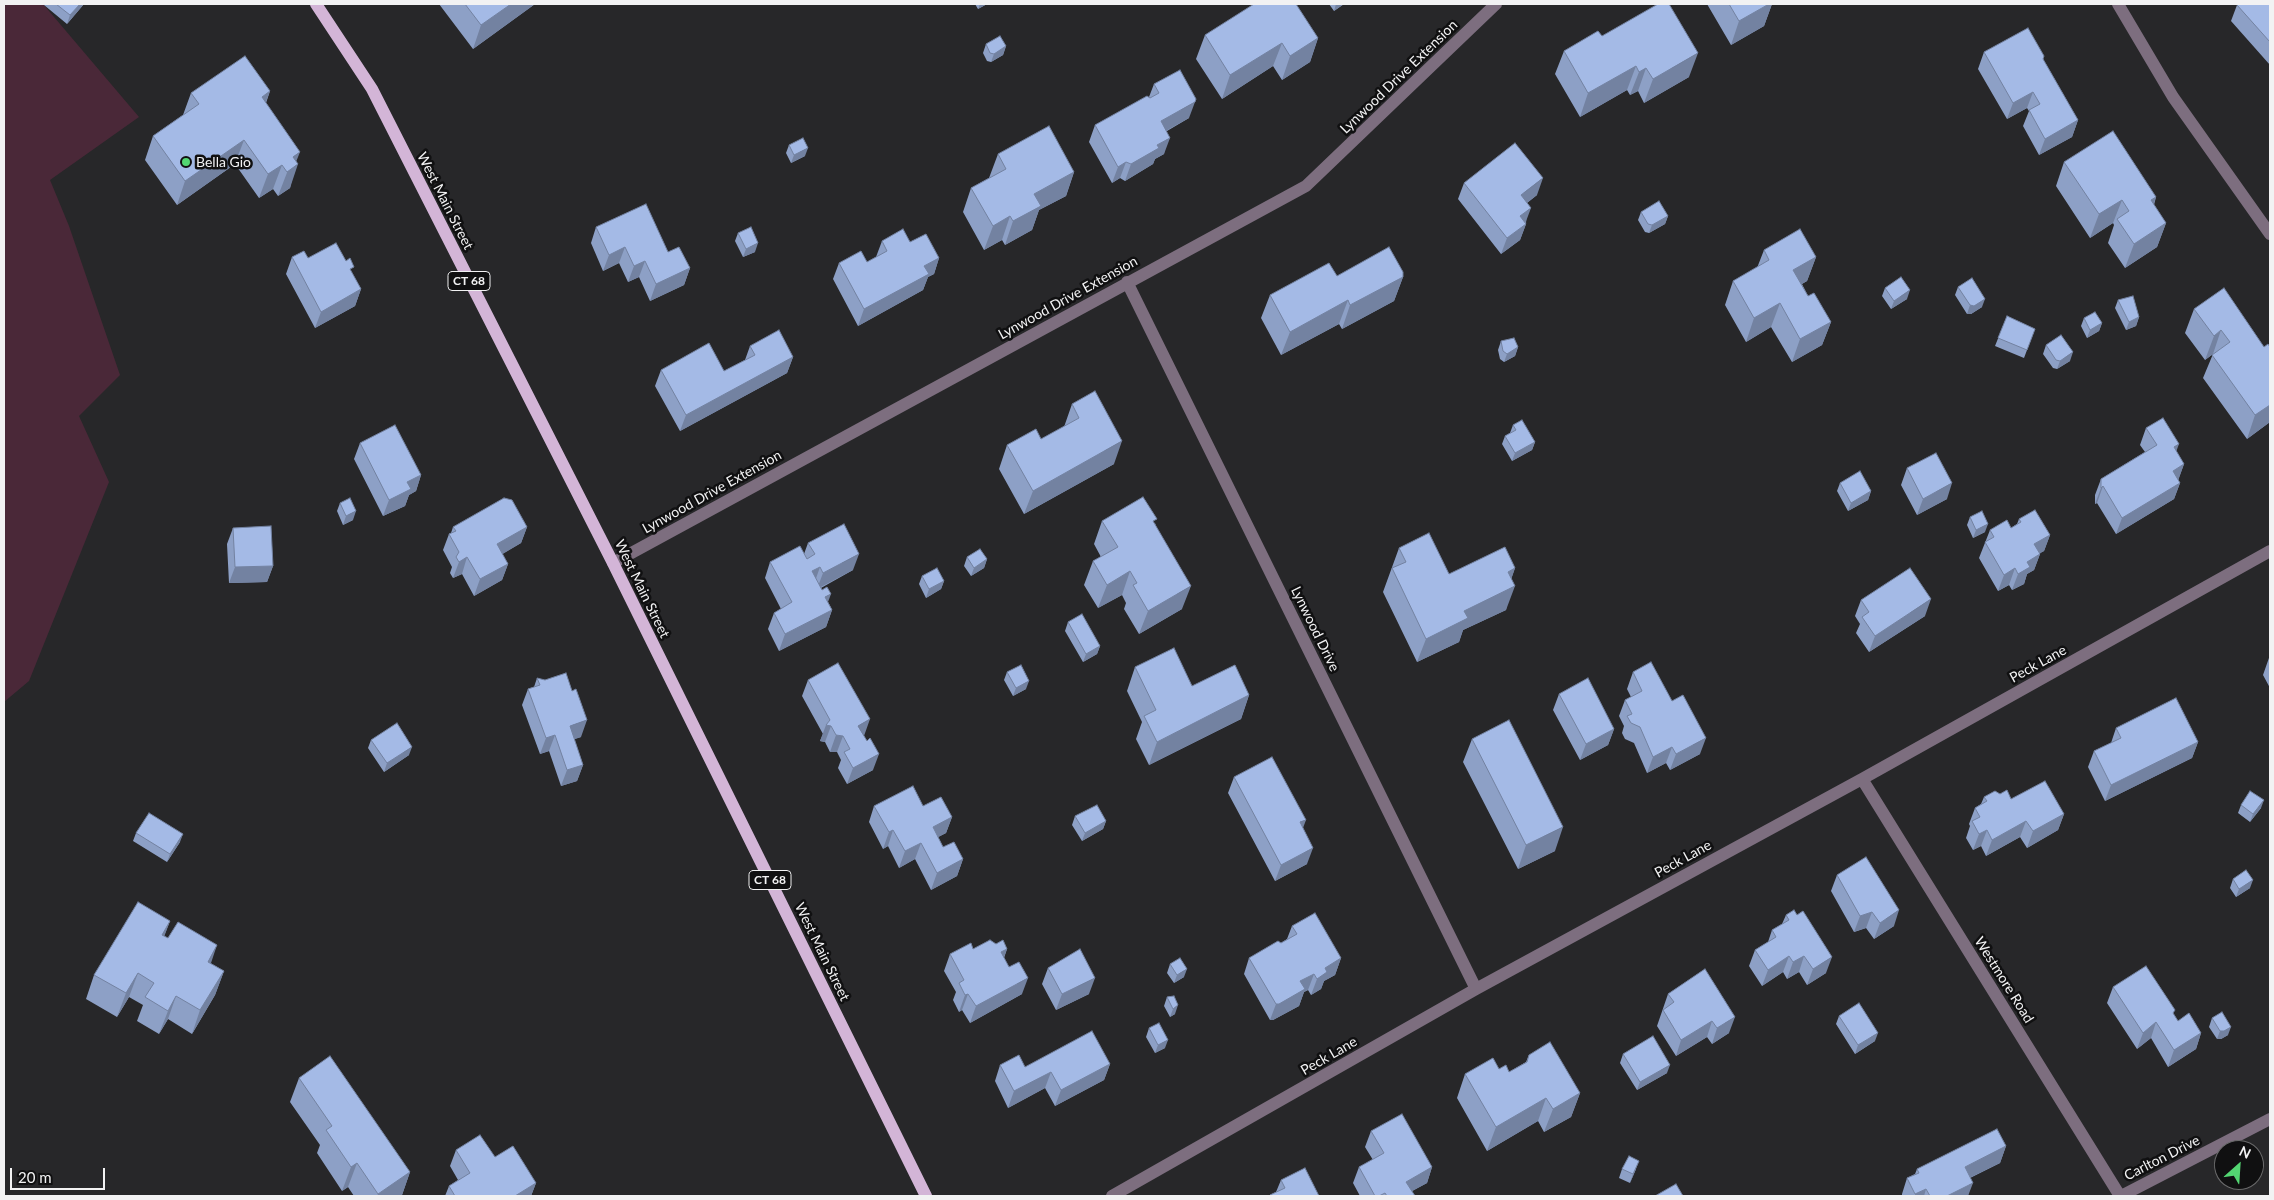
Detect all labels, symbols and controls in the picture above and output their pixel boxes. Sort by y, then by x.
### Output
street label: Lynwood Drive Extension [1337,17,1461,137]
street label: West Main Street [413,149,477,253]
place label: Bella Gio [196,154,251,170]
marker: Bella Gio [180,156,192,168]
street label: Lynwood Drive Extension [996,253,1140,343]
road number: CT 68 [448,272,490,290]
street label: Lynwood Drive Extension [640,447,784,537]
street label: West Main Street [611,537,673,641]
street label: Lynwood Drive [1287,584,1343,674]
street label: Peck Lane [2007,642,2069,686]
street label: Peck Lane [1652,837,1714,881]
road number: CT 68 [749,870,791,890]
street label: West Main Street [791,900,853,1004]
street label: Westmore Road [1971,934,2037,1026]
street label: Peck Lane [1298,1033,1360,1079]
street label: Carlton Drive [2121,1132,2203,1184]
north arrow [2214,1140,2264,1190]
text: N [2237,1142,2254,1162]
scale bar [12,1158,108,1190]
text: 20 m [18,1168,52,1186]

